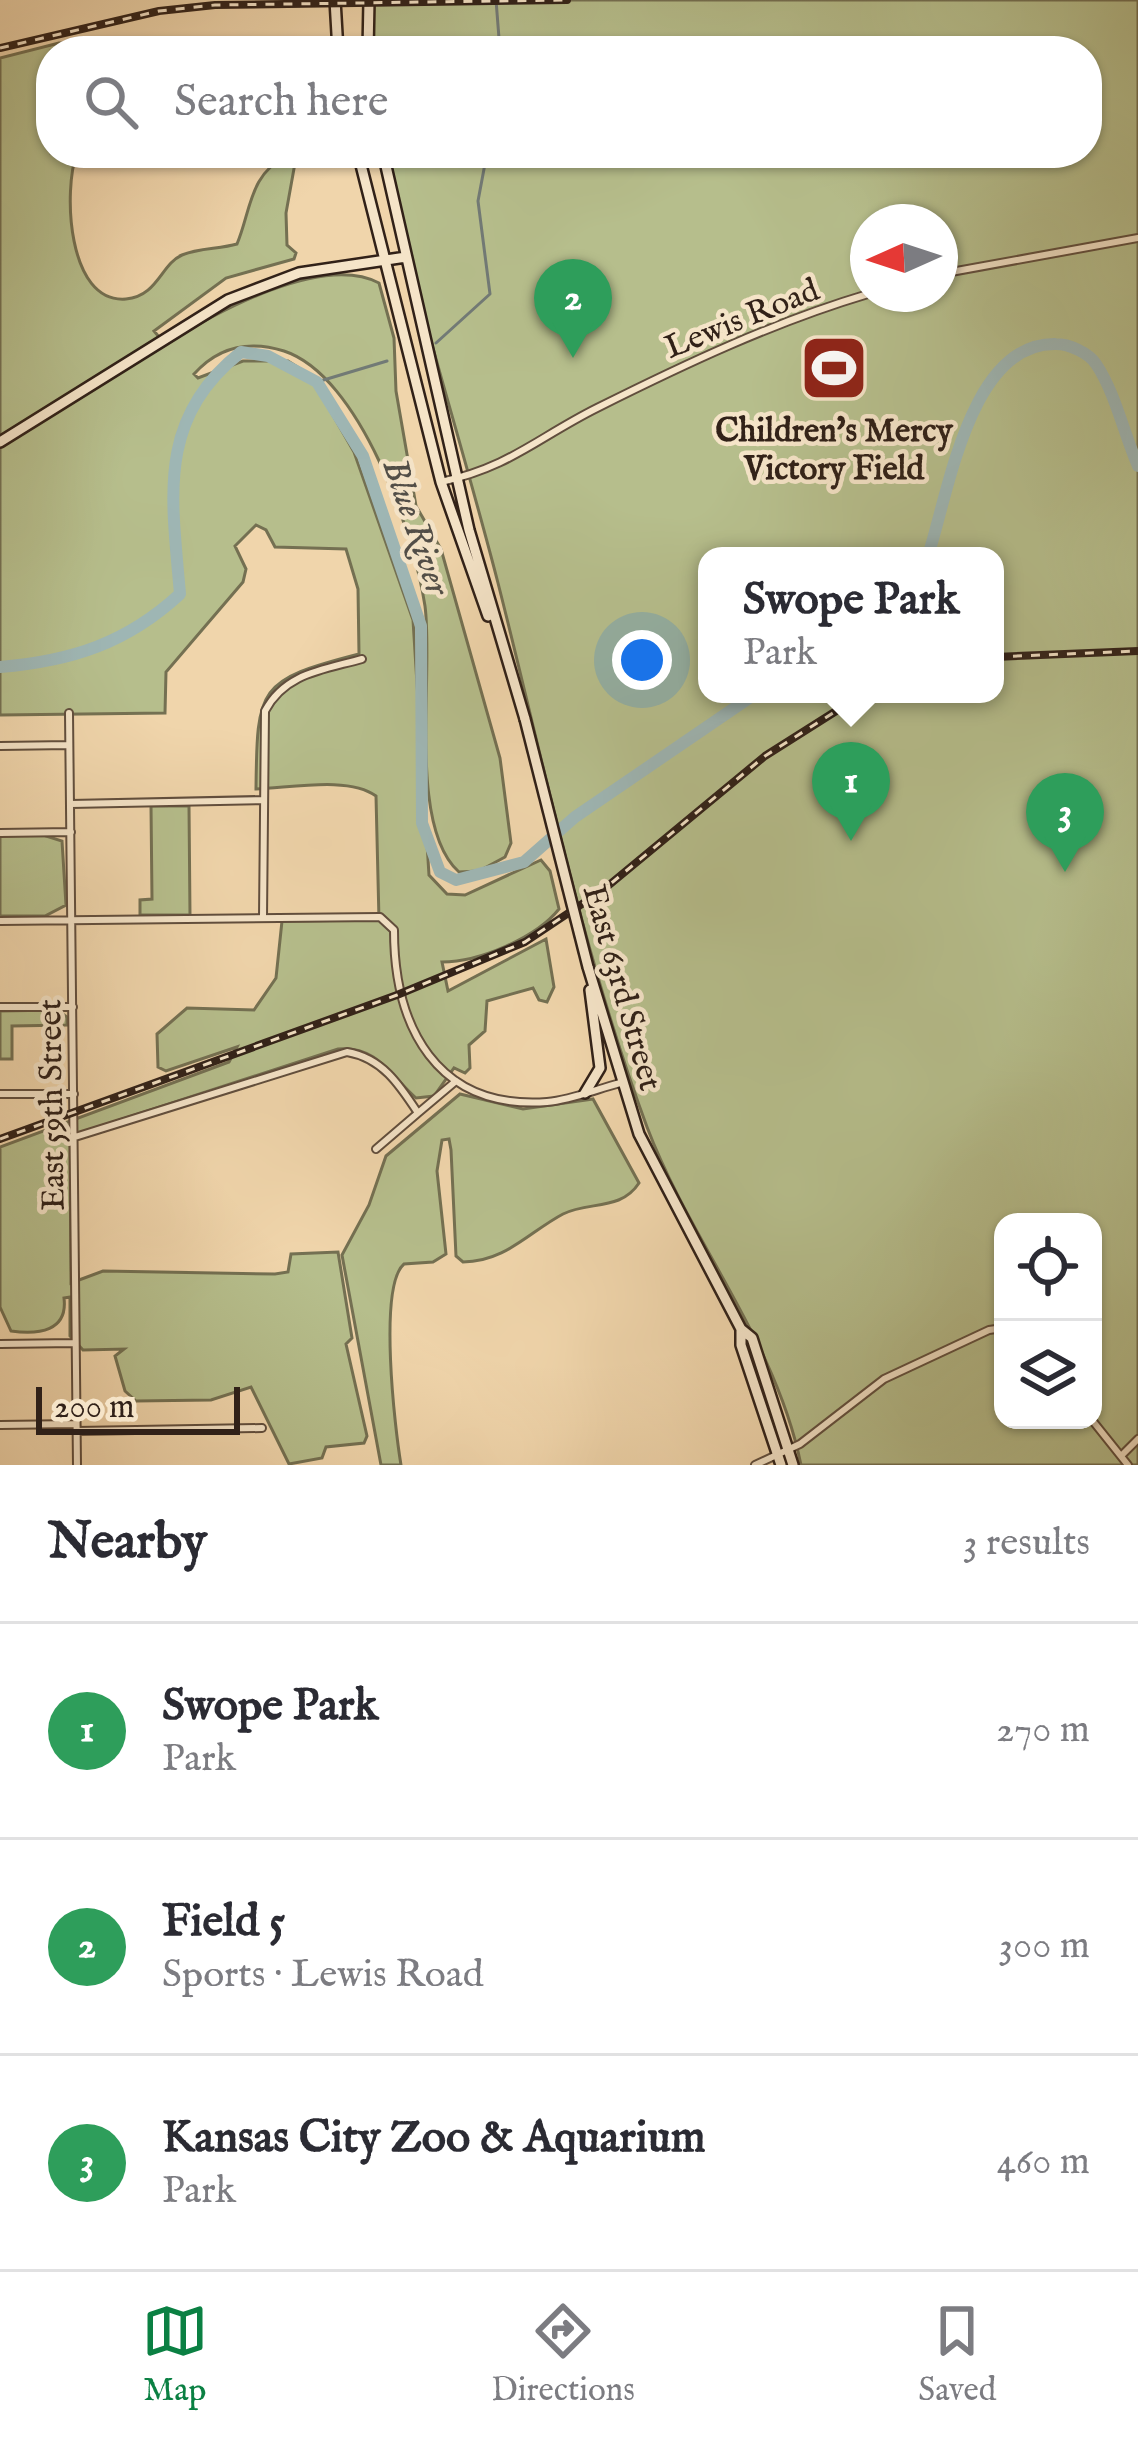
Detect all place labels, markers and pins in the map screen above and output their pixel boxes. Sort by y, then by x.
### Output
pin: 2 [534,259,612,358]
sports icon: Children's Mercy Victory Field [799,333,869,403]
place label: Children's Mercy Victory Field [715,411,953,491]
pin: 1 [812,742,890,841]
pin: 3 [1026,773,1104,872]

